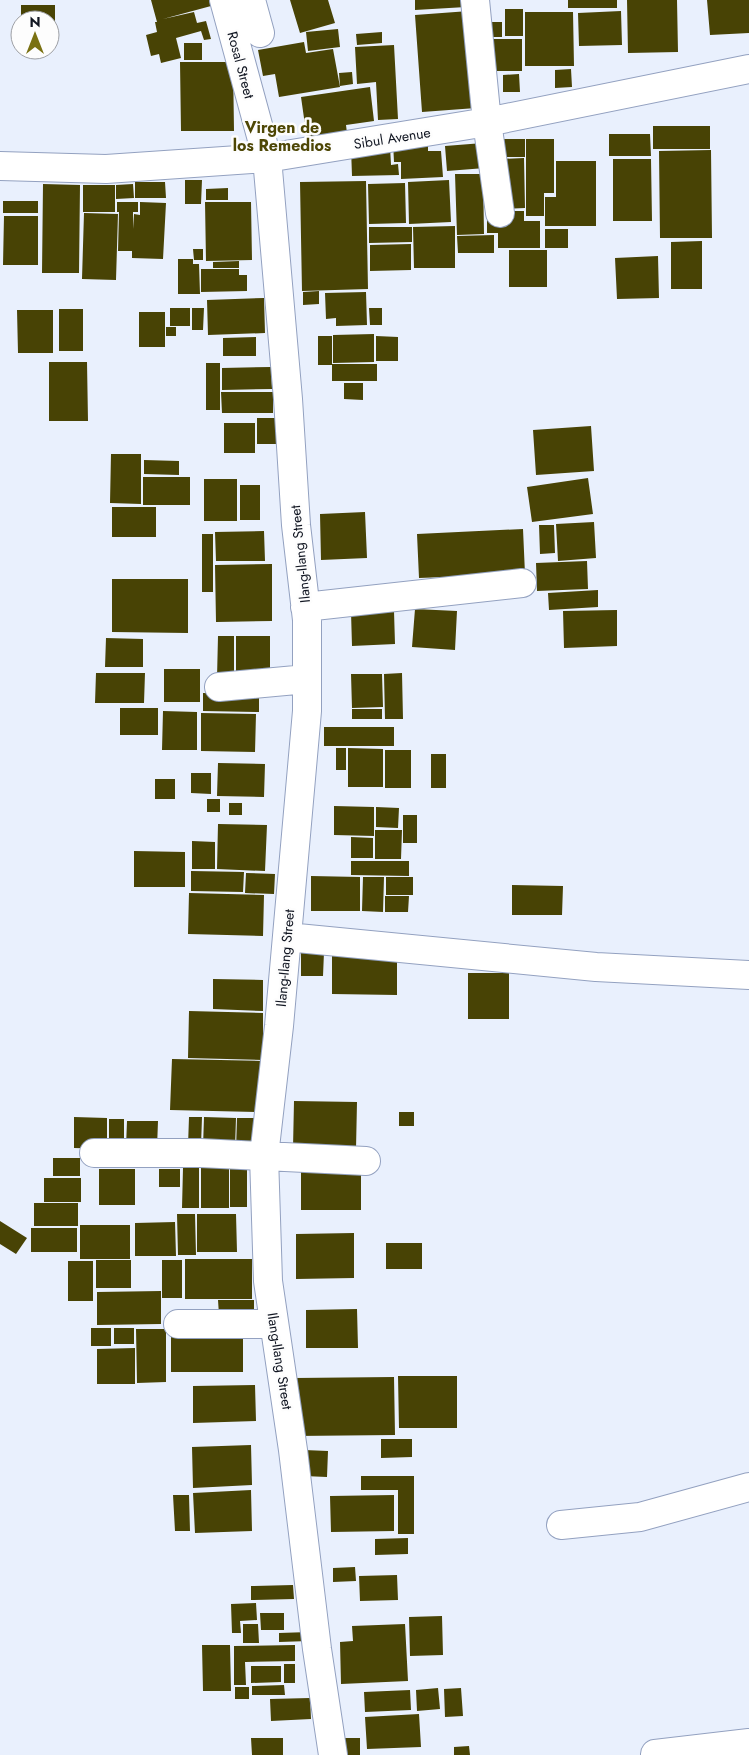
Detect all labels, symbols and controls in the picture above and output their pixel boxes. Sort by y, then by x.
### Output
north arrow [10,10,60,60]
text: N [29,12,41,32]
street label: Rosal Street [222,29,260,101]
district label: Virgen de los Remedios [233,116,331,157]
street label: Sibul Avenue [352,122,432,154]
street label: Ilang-Ilang Street [285,504,315,604]
street label: Ilang-Ilang Street [271,908,299,1008]
street label: Ilang-Ilang Street [262,1311,298,1412]

